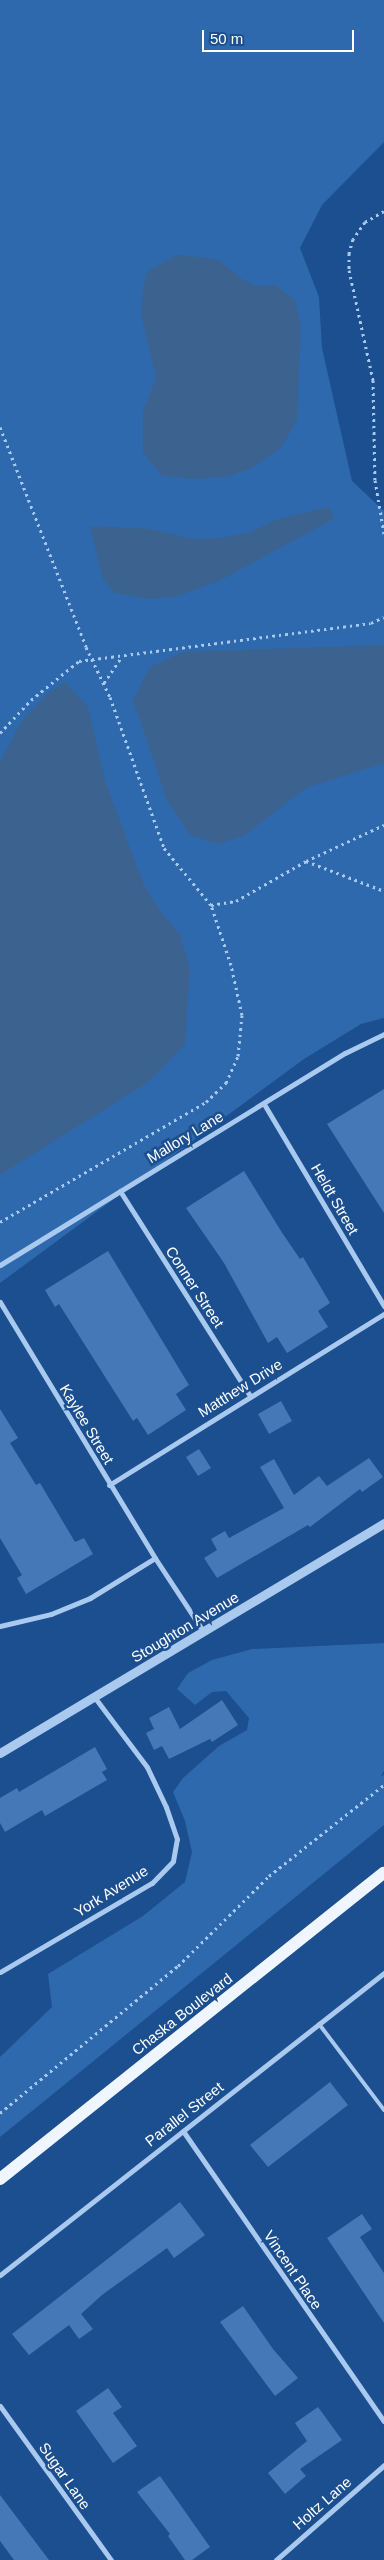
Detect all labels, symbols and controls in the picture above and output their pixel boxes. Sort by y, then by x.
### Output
scale bar [204,20,356,52]
text: 50 m [210,30,243,47]
street label: Mallory Lane [144,1107,226,1167]
street label: Heldt Street [307,1160,363,1238]
street label: Conner Street [162,1243,228,1331]
street label: Matthew Drive [195,1355,285,1421]
street label: Kaylee Street [56,1381,118,1467]
street label: Stoughton Avenue [128,1588,242,1666]
street label: York Avenue [71,1861,151,1921]
street label: Chaska Boulevard [128,1969,236,2059]
street label: Parallel Street [141,2078,227,2150]
street label: Vincent Place [260,2227,326,2313]
street label: Sugar Lane [35,2439,95,2513]
street label: Holtz Lane [289,2473,355,2533]

